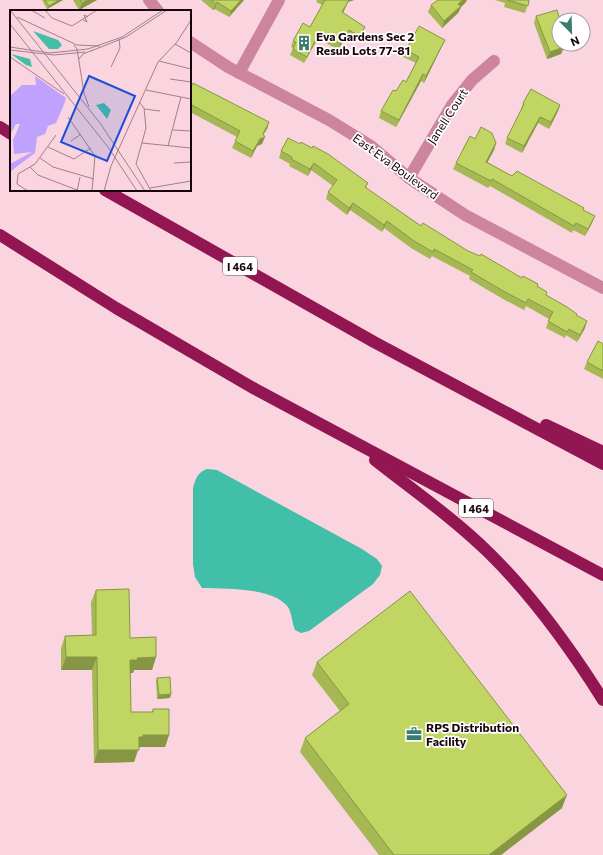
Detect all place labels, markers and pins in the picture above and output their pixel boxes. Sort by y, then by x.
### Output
place label: Eva Gardens Sec 2 Resub Lots 77-81 [316,29,415,57]
building icon: Eva Gardens Sec 2 Resub Lots 77-81 [295,34,313,52]
place label: RPS Distribution Facility [426,720,519,748]
office icon: RPS Distribution Facility [405,725,423,743]

